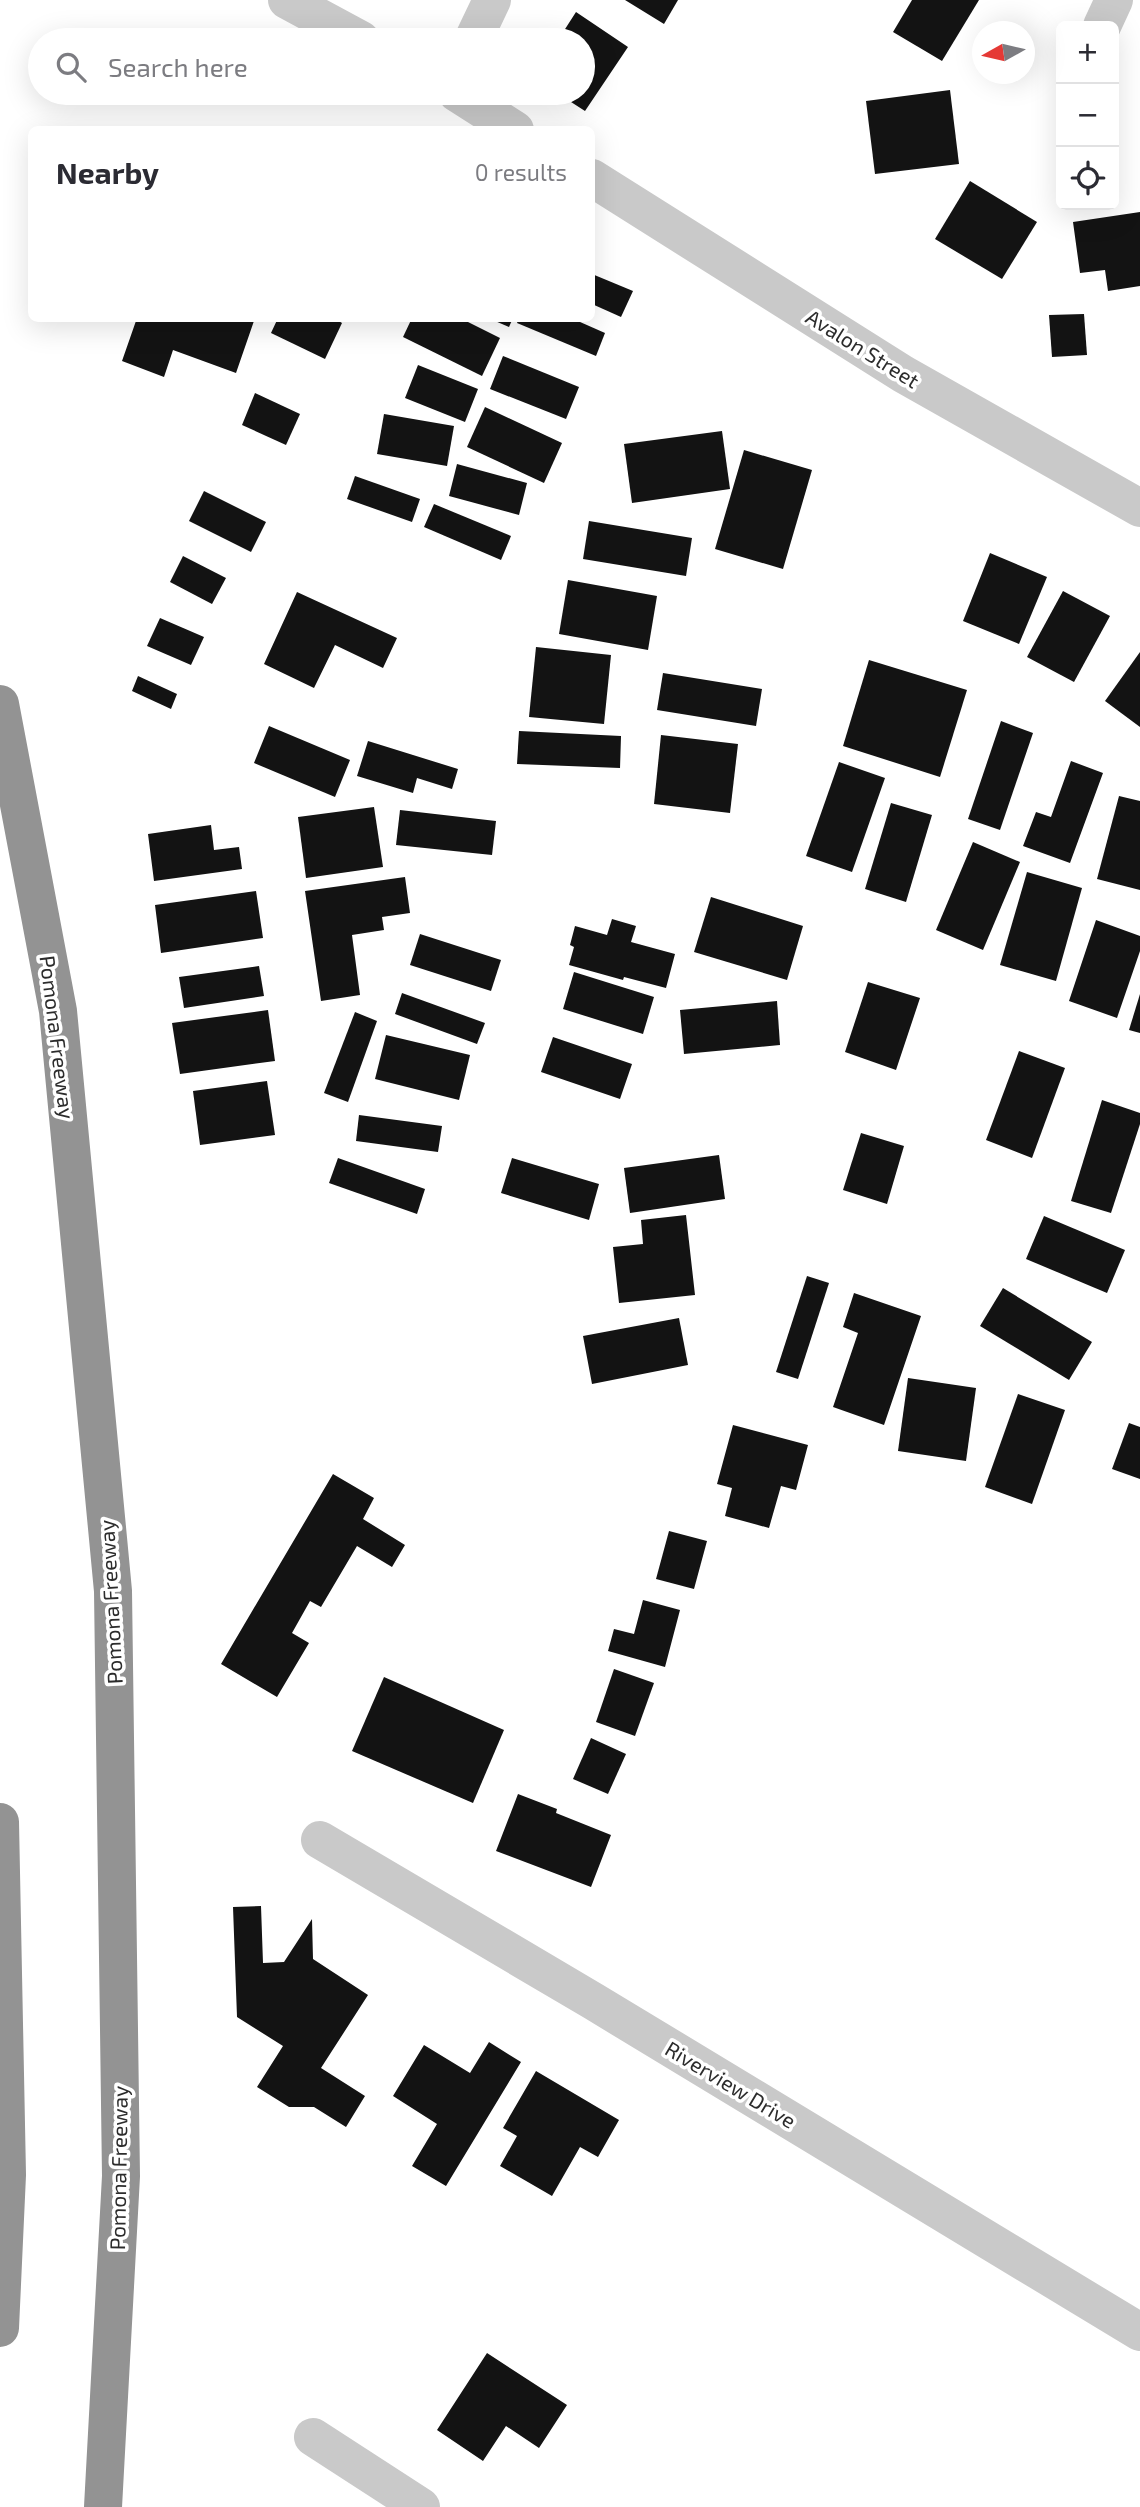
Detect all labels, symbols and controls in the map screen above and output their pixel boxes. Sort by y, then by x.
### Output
north arrow [972,21,1035,84]
map controls [1056,21,1119,210]
button: + [1056,21,1119,84]
search box [28,28,595,105]
icon: search [52,48,90,86]
text: Search here [108,51,248,82]
button: − [1056,84,1119,147]
button: locate [1056,147,1119,210]
text: Nearby [56,154,159,190]
text: 0 results [475,158,567,186]
street label: Avalon Street [802,303,924,393]
street label: Pomona Freeway [36,954,80,1120]
street label: Pomona Freeway [93,1519,127,1685]
street label: Riverview Drive [661,2035,801,2133]
street label: Pomona Freeway [104,2086,132,2250]

